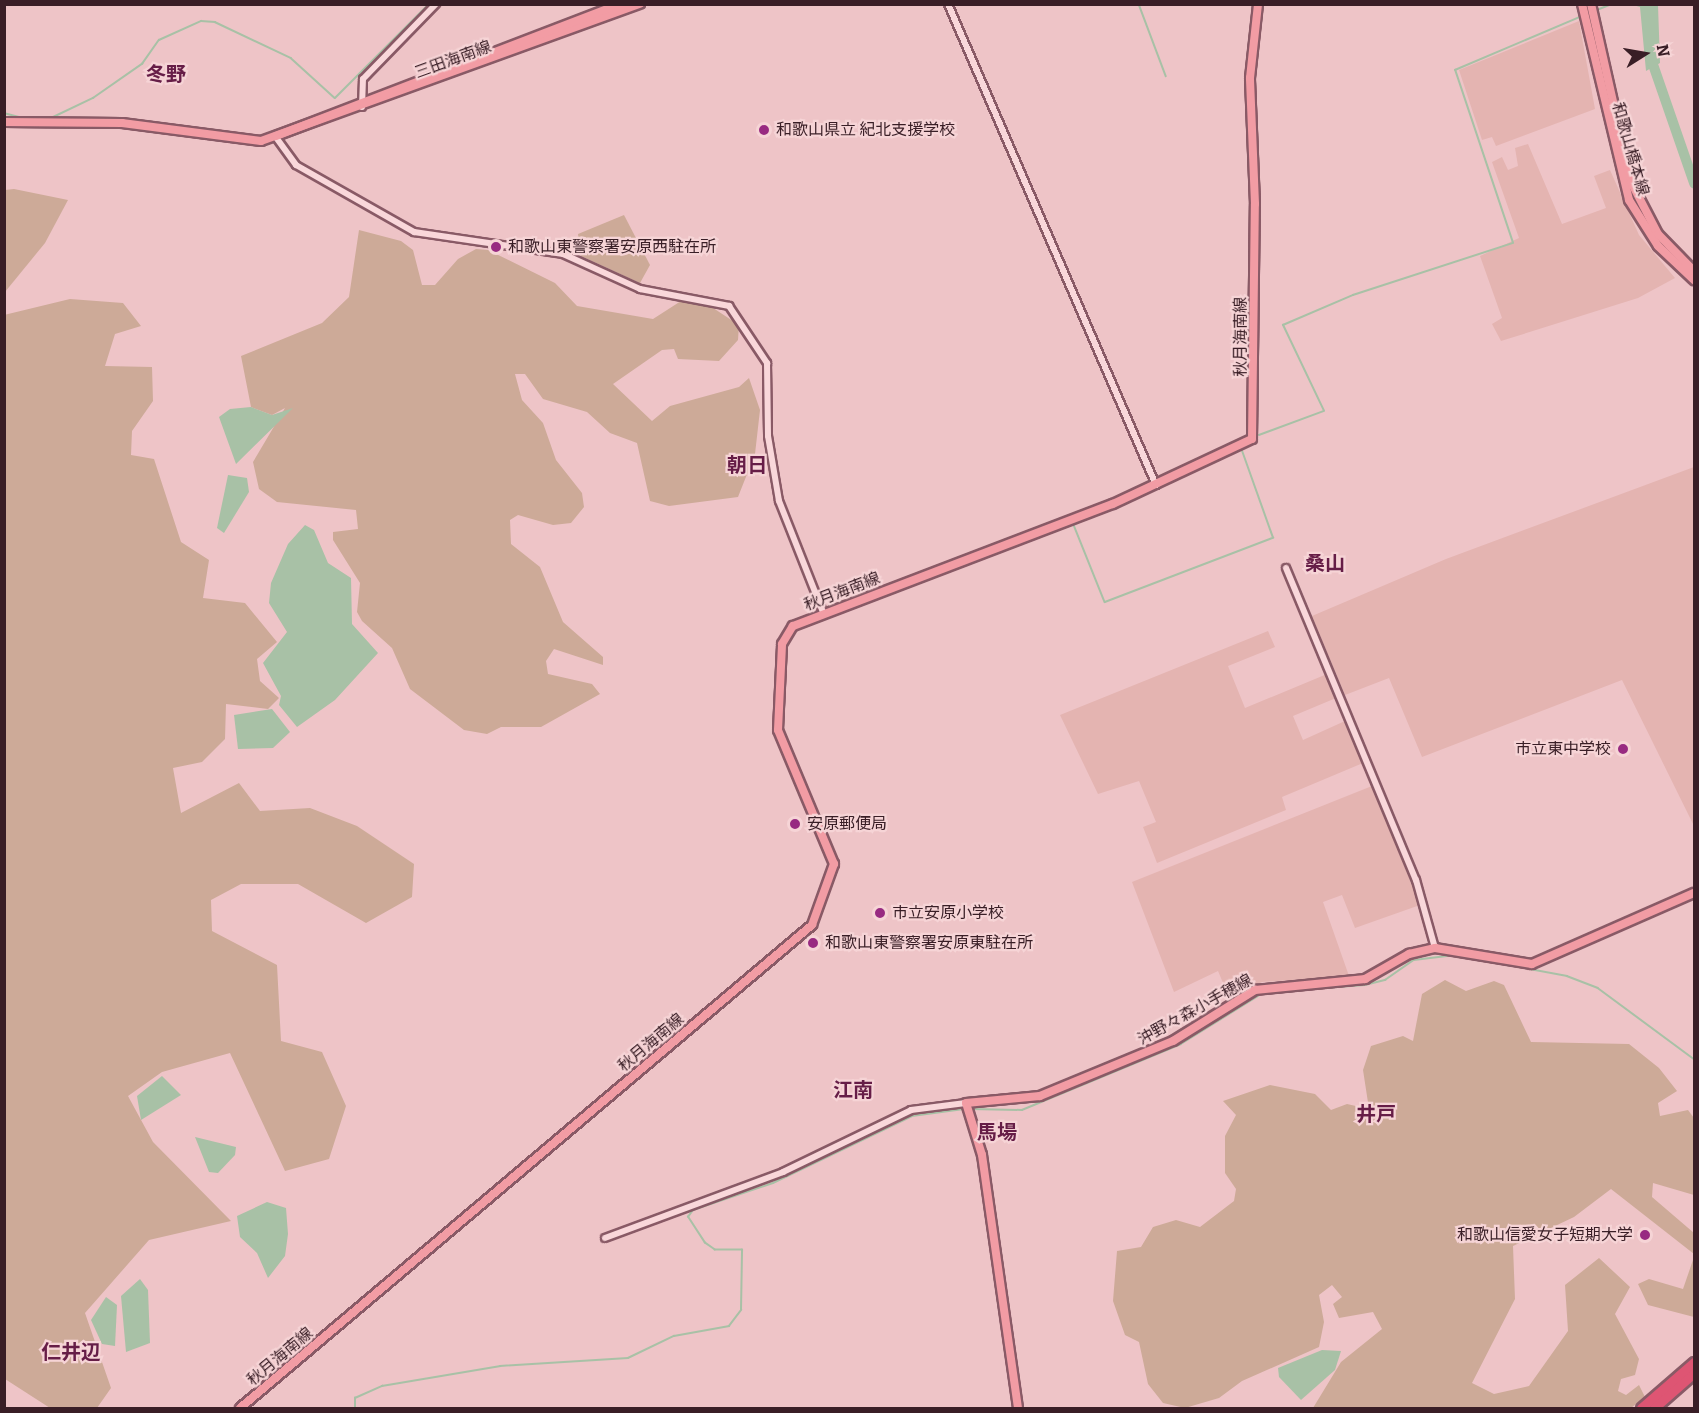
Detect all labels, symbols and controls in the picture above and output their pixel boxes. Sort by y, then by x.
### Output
north arrow [1615,24,1675,84]
street label: 三田海南線 [412,37,494,83]
text: N [1653,43,1674,58]
district label: 冬野 [146,62,186,86]
street label: 和歌山橋本線 [1608,100,1652,198]
place label: 和歌山県立 紀北支援学校 [776,120,955,140]
marker: 和歌山県立 紀北支援学校 [757,123,771,137]
place label: 和歌山東警察署安原西駐在所 [508,237,716,257]
marker: 和歌山東警察署安原西駐在所 [489,240,503,254]
street label: 秋月海南線 [1231,297,1251,377]
district label: 朝日 [727,453,767,477]
district label: 桑山 [1305,551,1345,575]
street label: 秋月海南線 [801,569,883,615]
place label: 市立東中学校 [1515,739,1611,759]
marker: 市立東中学校 [1616,742,1630,756]
place label: 安原郵便局 [807,814,887,834]
marker: 安原郵便局 [788,817,802,831]
place label: 市立安原小学校 [892,903,1004,923]
marker: 市立安原小学校 [873,906,887,920]
place label: 和歌山東警察署安原東駐在所 [825,933,1033,953]
marker: 和歌山東警察署安原東駐在所 [806,936,820,950]
street label: 沖野々森小手穂線 [1134,971,1256,1049]
street label: 秋月海南線 [614,1010,688,1076]
district label: 江南 [833,1078,873,1102]
district label: 井戸 [1356,1102,1396,1126]
district label: 馬場 [977,1120,1017,1144]
place label: 和歌山信愛女子短期大学 [1457,1225,1633,1245]
marker: 和歌山信愛女子短期大学 [1638,1228,1652,1242]
street label: 秋月海南線 [243,1324,317,1390]
district label: 仁井辺 [41,1340,101,1364]

